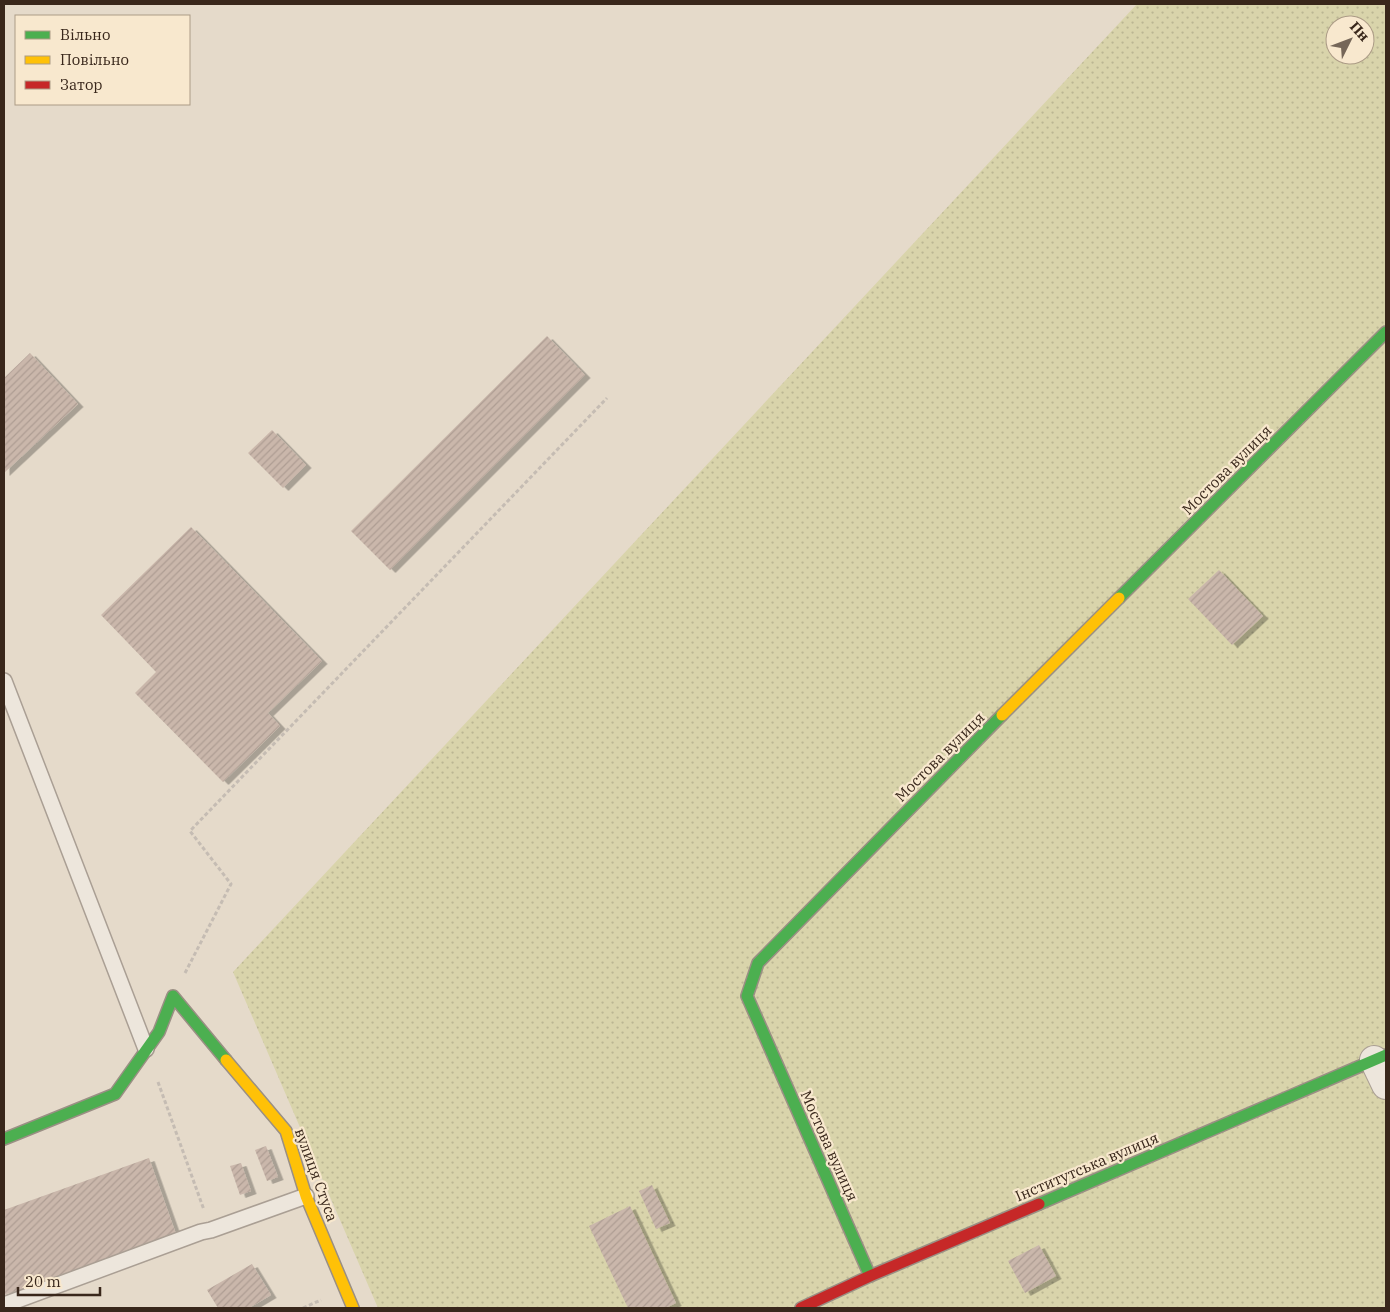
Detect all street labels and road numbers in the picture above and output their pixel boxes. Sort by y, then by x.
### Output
street label: Мостова вулиця [1178,421,1275,518]
street label: Мостова вулиця [891,708,988,805]
street label: Мостова вулиця [797,1088,862,1204]
street label: вулиця Стуса [291,1125,342,1224]
street label: Інститутська вулиця [1012,1128,1161,1205]

